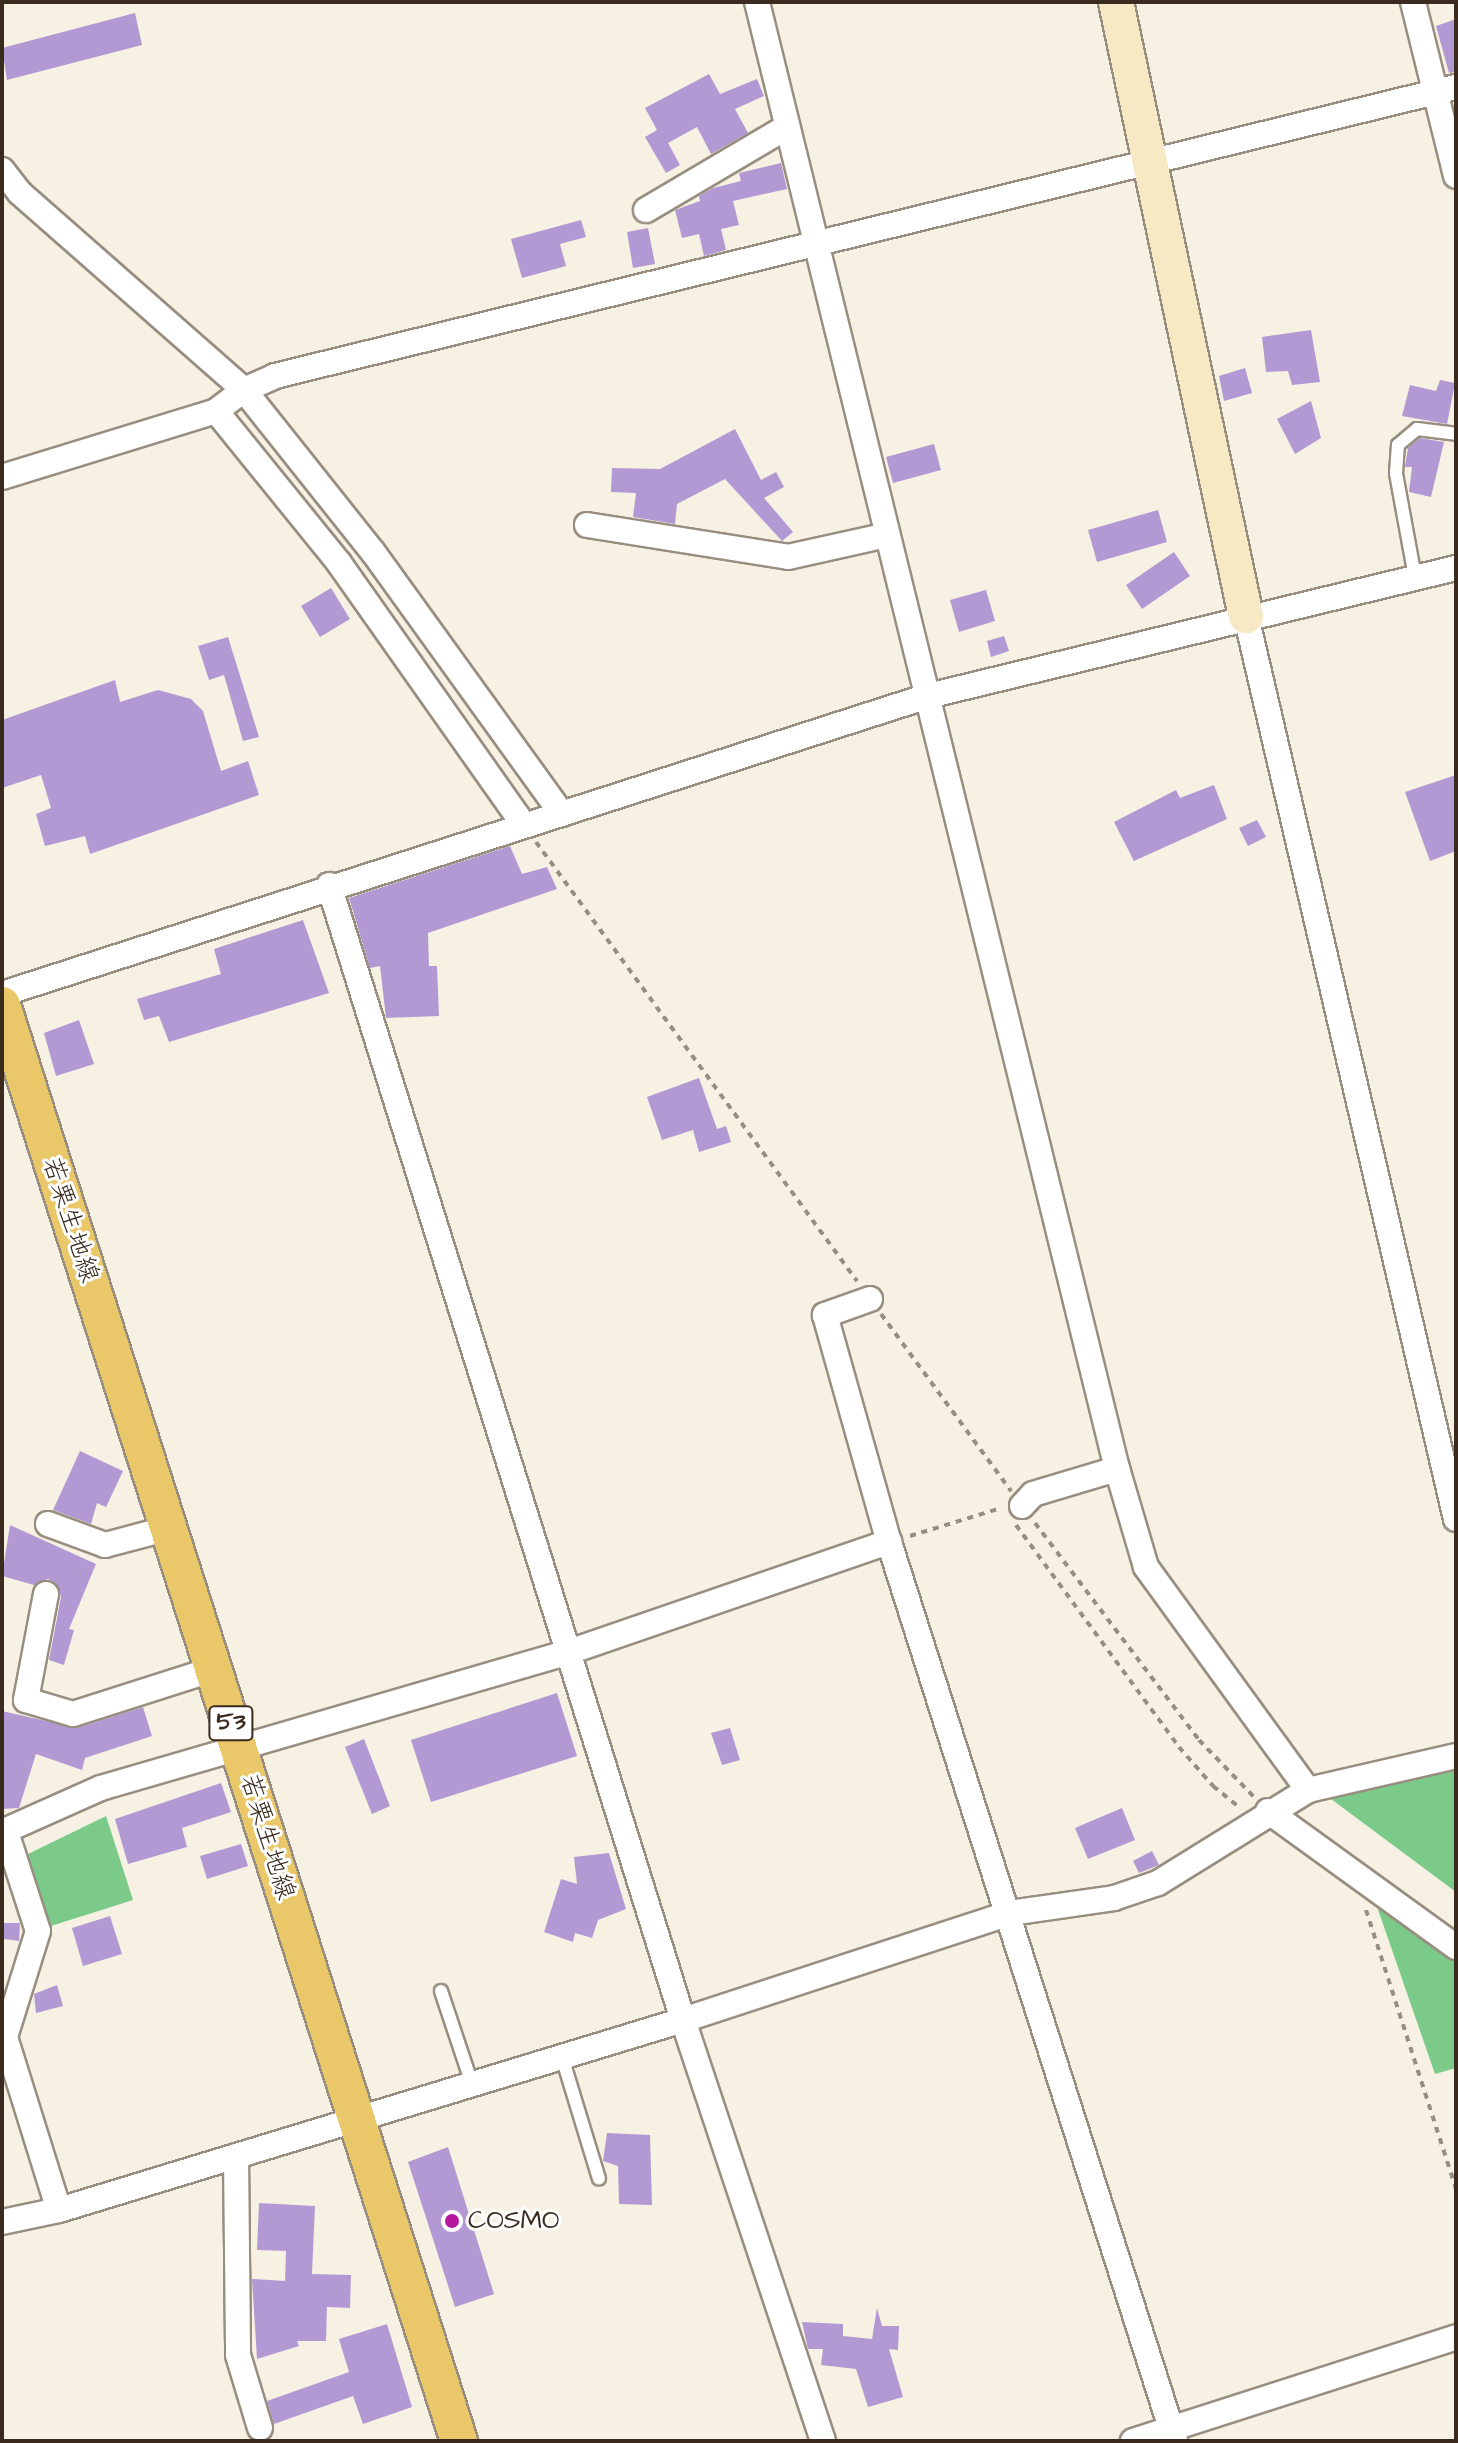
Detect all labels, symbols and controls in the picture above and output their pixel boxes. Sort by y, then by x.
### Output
street label: 若栗生地線 [35,1153,105,1287]
road number: 53 [207,1703,255,1743]
street label: 若栗生地線 [233,1770,301,1904]
place label: COSMO [468,2205,559,2237]
marker: COSMO [443,2212,461,2230]

